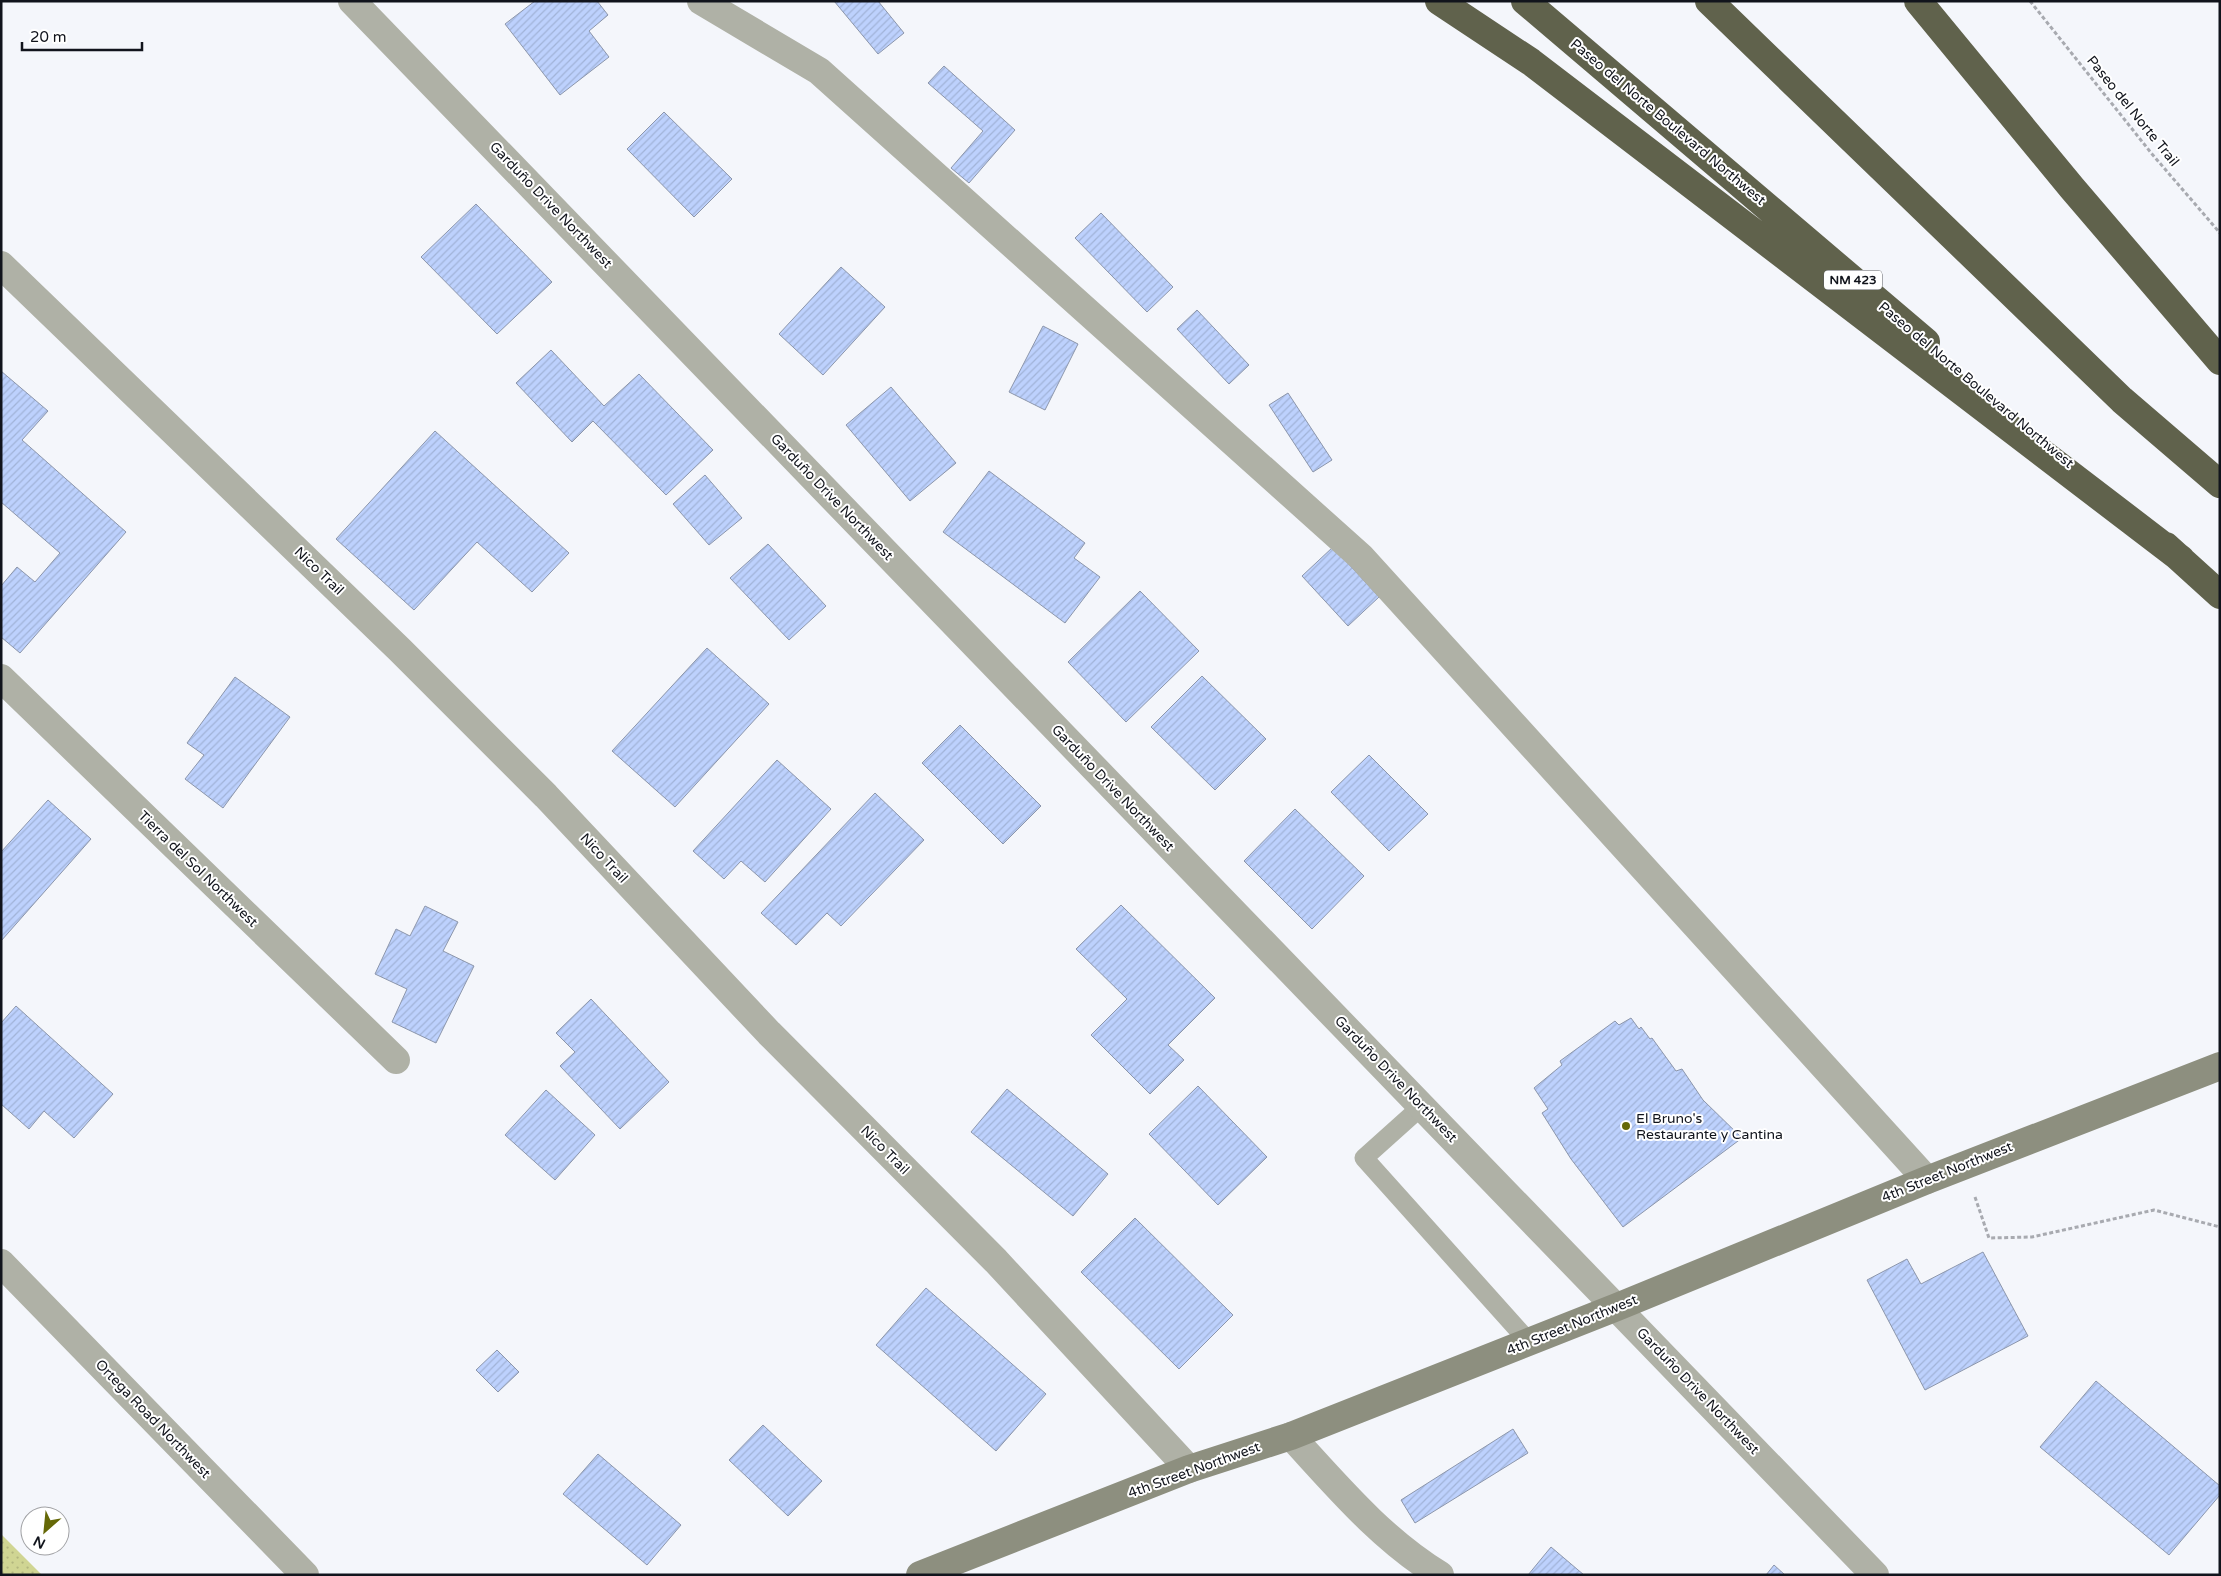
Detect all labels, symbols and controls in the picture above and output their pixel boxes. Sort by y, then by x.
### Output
scale bar [22,20,142,52]
text: 20 m [30,28,67,46]
street label: Paseo del Norte Boulevard Northwest [1567,35,1770,209]
street label: Paseo del Norte Trail [2083,52,2183,170]
street label: Garduño Drive Northwest [486,138,616,272]
road number: NM 423 [1824,270,1882,290]
street label: Paseo del Norte Boulevard Northwest [1875,298,2078,472]
street label: Garduño Drive Northwest [767,430,897,564]
street label: Nico Trail [291,543,347,599]
street label: Garduño Drive Northwest [1048,721,1178,855]
street label: Tierra del Sol Northwest [135,807,262,931]
street label: Nico Trail [577,830,631,886]
street label: Garduño Drive Northwest [1331,1012,1461,1146]
place label: El Bruno's Restaurante y Cantina [1636,1110,1783,1143]
marker: El Bruno's Restaurante y Cantina [1620,1120,1632,1132]
street label: Nico Trail [857,1122,913,1178]
street label: 4th Street Northwest [1879,1138,2015,1206]
street label: 4th Street Northwest [1504,1291,1640,1359]
street label: Garduño Drive Northwest [1633,1324,1763,1458]
street label: Ortega Road Northwest [92,1356,215,1482]
street label: 4th Street Northwest [1126,1438,1263,1502]
north arrow [20,1506,70,1556]
text: N [30,1532,48,1552]

